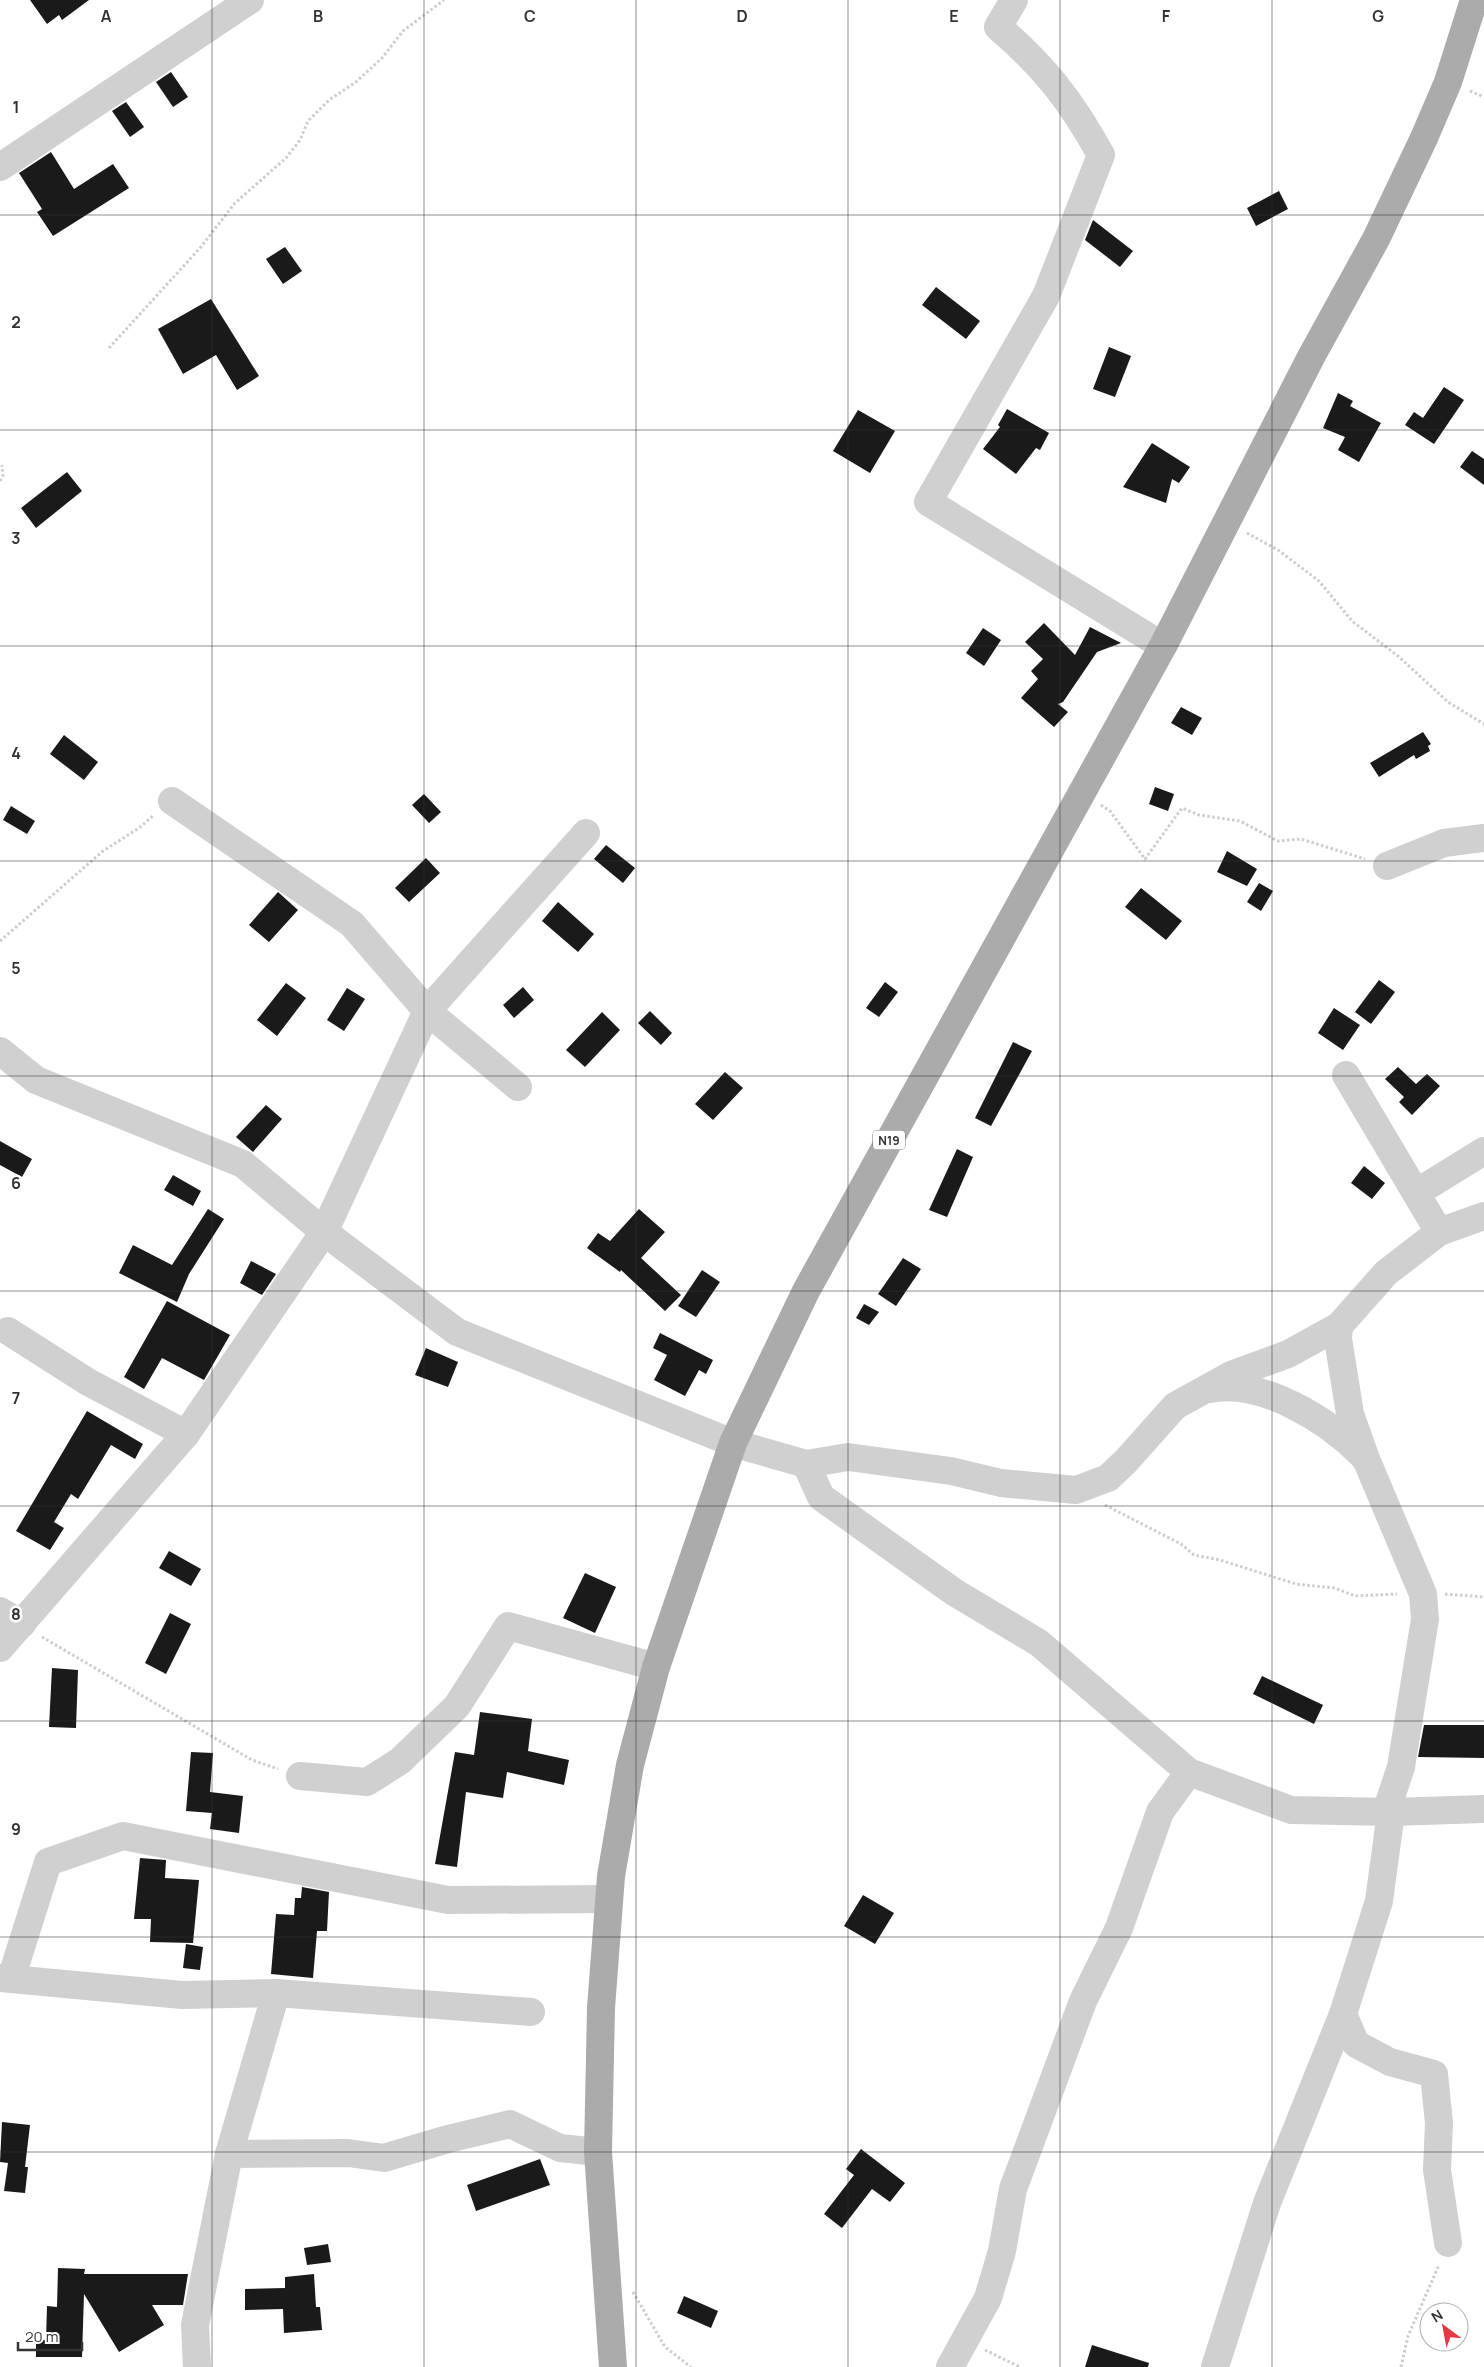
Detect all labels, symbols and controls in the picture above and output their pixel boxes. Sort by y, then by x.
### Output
text: A [101,5,112,27]
text: B [313,5,323,27]
text: C [524,5,536,27]
text: D [736,5,748,27]
text: E [949,5,959,27]
text: F [1162,5,1171,27]
text: G [1372,5,1384,27]
text: 1 [12,96,20,118]
text: 2 [11,311,21,333]
text: 3 [11,527,21,549]
text: 4 [11,742,21,764]
text: 5 [11,957,21,979]
road number: N19 [873,1130,905,1150]
text: 6 [11,1172,21,1194]
text: 7 [12,1387,20,1409]
text: 8 [11,1603,21,1625]
text: 9 [11,1818,21,1840]
north arrow [1419,2302,1469,2352]
text: N [1428,2305,1446,2326]
scale bar [18,2320,81,2352]
text: 20 m [25,2326,58,2347]

